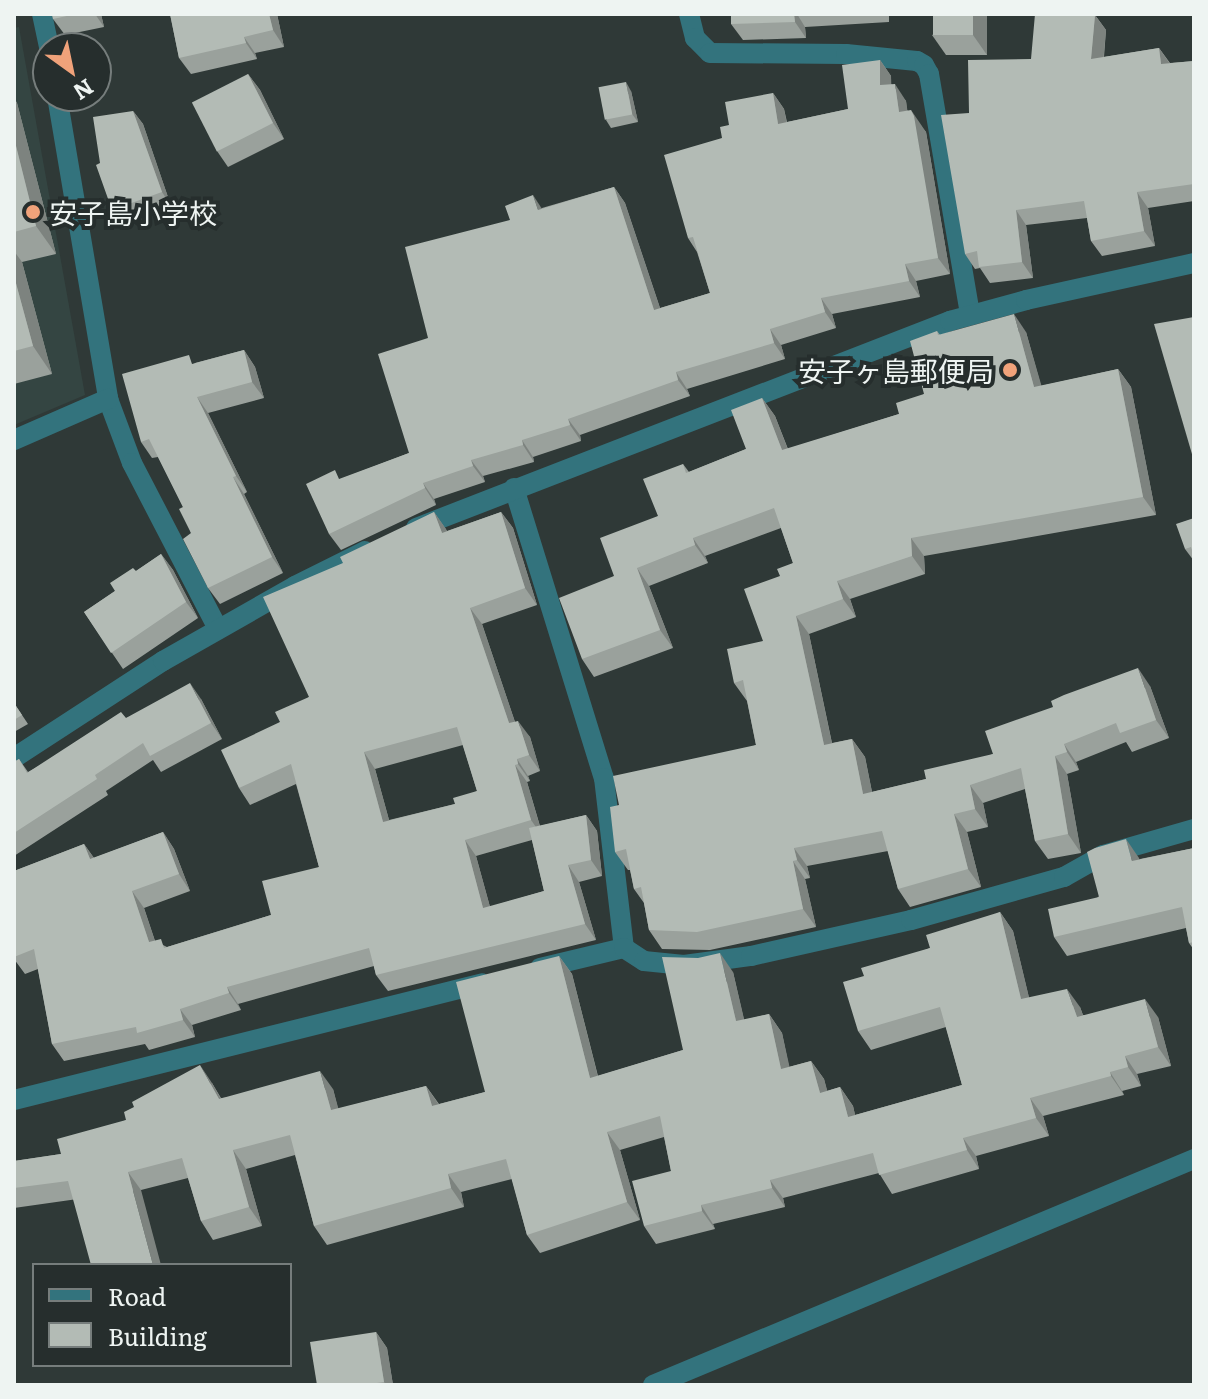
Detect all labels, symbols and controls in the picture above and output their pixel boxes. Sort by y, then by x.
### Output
north arrow [32,32,112,112]
text: N [68,72,101,110]
place label: 安子島小学校 [49,195,217,229]
marker: 安子島小学校 [24,203,42,221]
place label: 安子ヶ島郵便局 [798,353,994,387]
marker: 安子ヶ島郵便局 [1001,361,1019,379]
legend [32,1263,292,1367]
text: Road [108,1278,166,1313]
text: Building [108,1318,207,1353]

